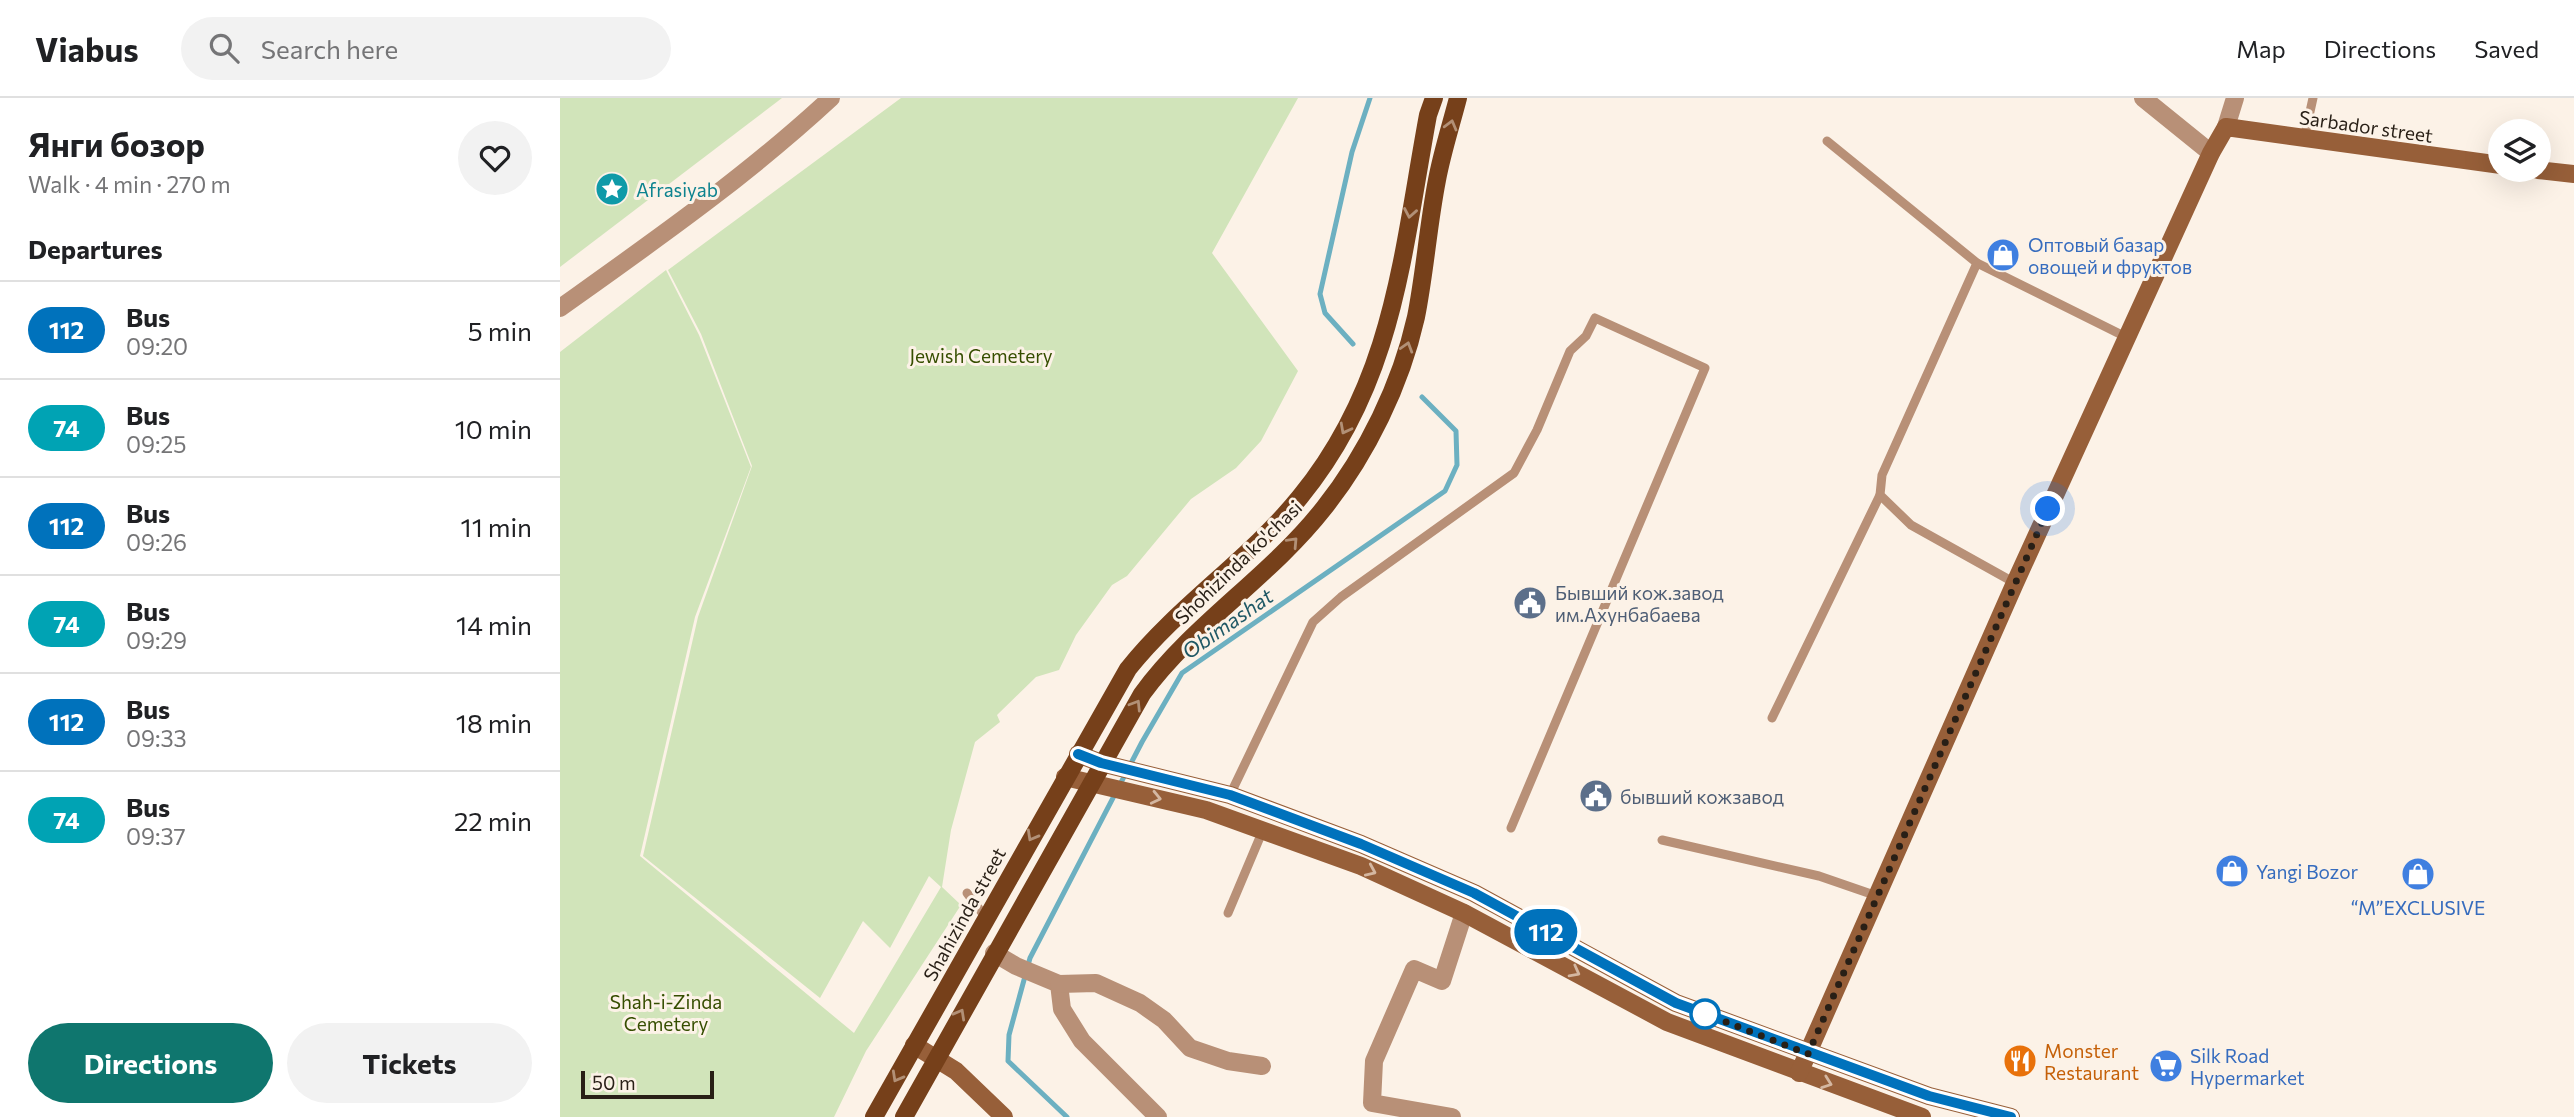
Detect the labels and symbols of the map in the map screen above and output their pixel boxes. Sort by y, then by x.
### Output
street label: Sarbador street [2298,105,2435,147]
one-way arrow [1443,119,1457,131]
place icon: Afrasiyab [593,170,631,208]
place label: Afrasiyab [636,178,718,201]
one-way arrow [1403,207,1418,219]
place label: Оптовый базар овощей и фруктов [2028,233,2192,278]
shop icon: Оптовый базар овощей и фруктов [1984,236,2022,274]
one-way arrow [1398,342,1413,354]
park label: Jewish Cemetery [909,344,1053,367]
one-way arrow [1340,422,1354,434]
your location [2030,491,2065,526]
street label: Shohizinda ko'chasi [1170,495,1306,629]
one-way arrow [1285,537,1298,550]
place label: Бывший кож.завод им.Ахунбабаева [1555,581,1724,626]
water label: Obimashat [1177,582,1278,663]
public building icon: Бывший кож.завод им.Ахунбабаева [1511,584,1549,622]
one-way arrow [1127,699,1140,712]
public building icon: бывший кожзавод [1577,777,1615,815]
place label: бывший кожзавод [1620,785,1784,808]
one-way arrow [1150,790,1162,805]
one-way arrow [1027,829,1040,842]
street label: Shahizinda street [918,843,1010,985]
shop icon: Yangi Bozor [2213,852,2251,890]
shop icon: “M”EXCLUSIVE [2399,855,2437,893]
place label: Yangi Bozor [2256,860,2358,883]
one-way arrow [1364,863,1376,877]
place label: “M”EXCLUSIVE [2351,896,2485,919]
line badge: 112 [1506,909,1586,955]
one-way arrow [1567,964,1580,978]
park label: Shah-i-Zinda Cemetery [610,990,722,1035]
unlabelled marker [1690,999,1720,1029]
one-way arrow [952,1009,965,1021]
place label: Monster Restaurant [2044,1039,2139,1084]
restaurant icon: Monster Restaurant [2001,1042,2039,1080]
place label: Silk Road Hypermarket [2190,1044,2305,1089]
supermarket icon: Silk Road Hypermarket [2147,1047,2185,1085]
scale bar [581,1068,714,1100]
one-way arrow [891,1070,905,1083]
one-way arrow [1821,1075,1833,1089]

